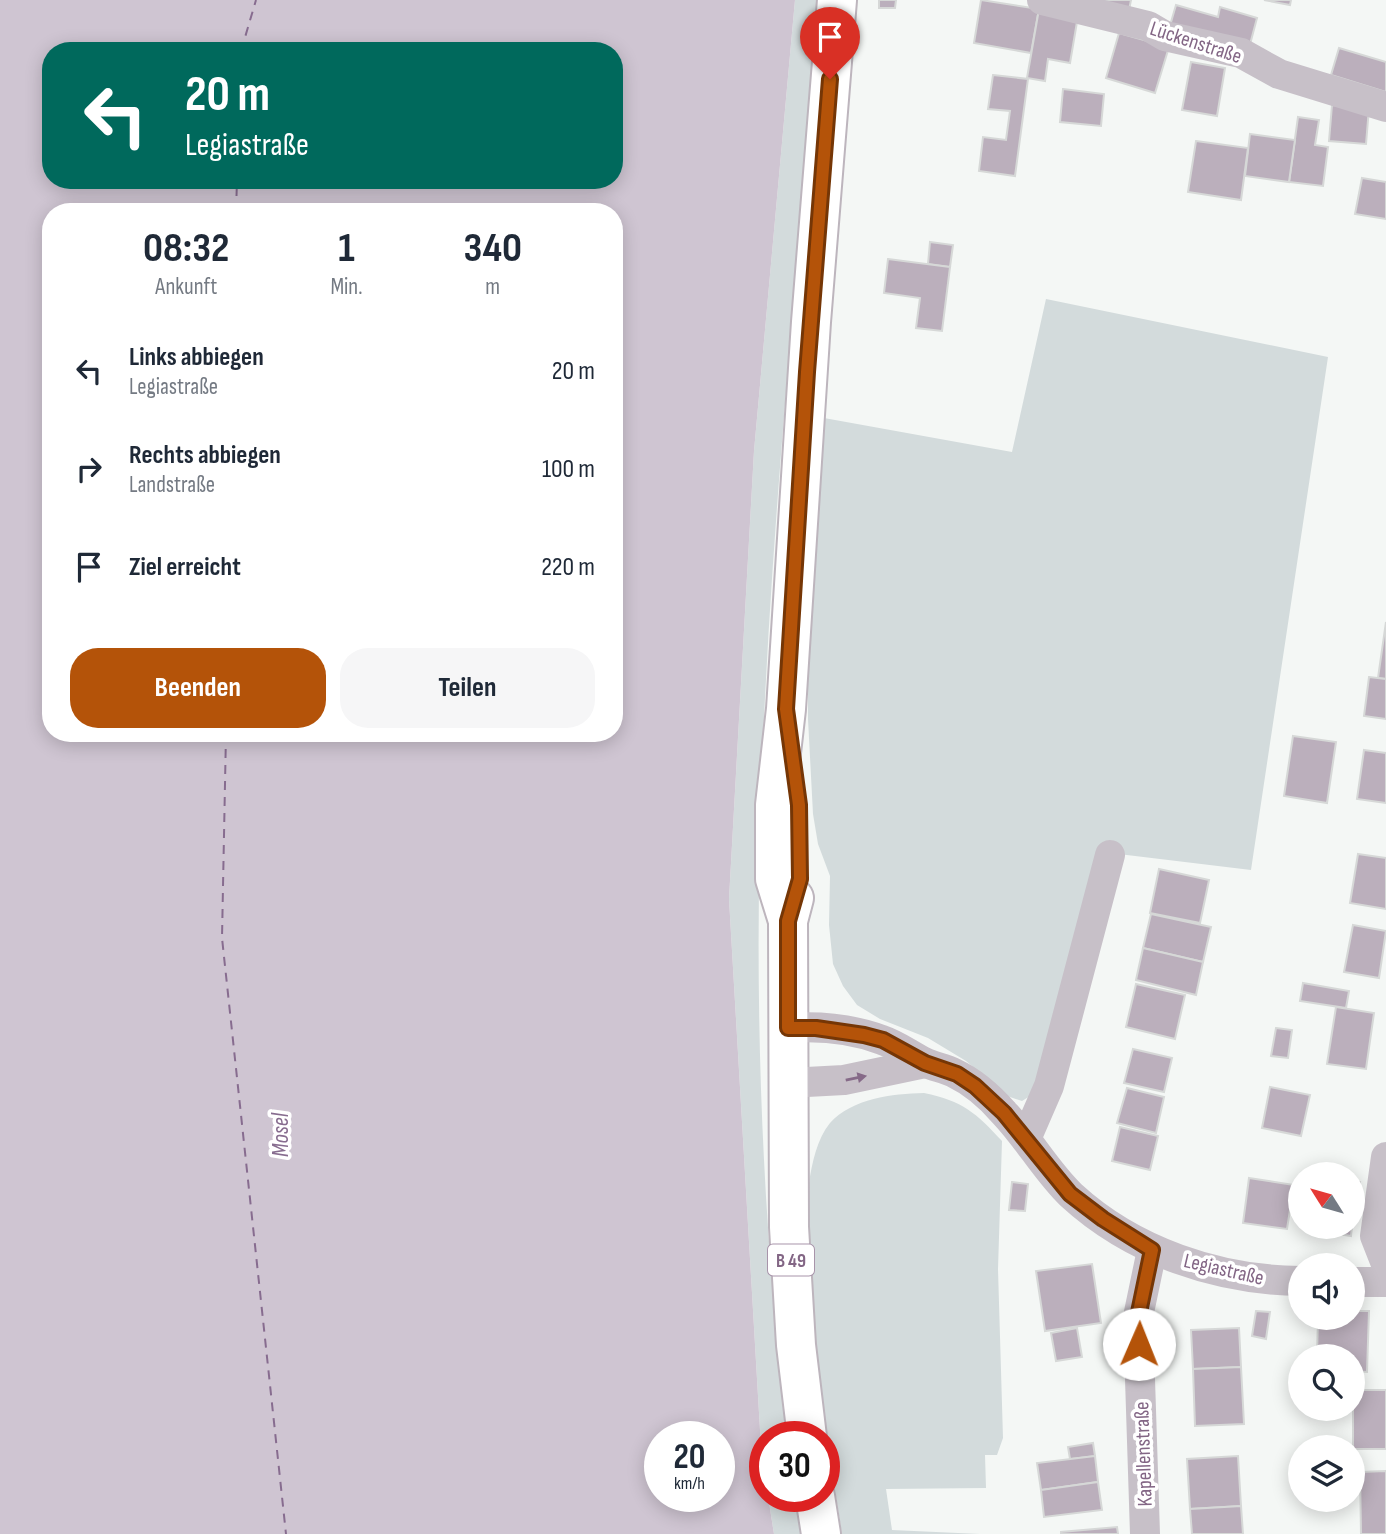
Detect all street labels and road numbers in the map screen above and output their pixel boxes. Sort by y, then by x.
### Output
street label: Lückenstraße [1147,16,1245,69]
road number: B 49 [768,1244,814,1276]
street label: Legiastraße [1181,1248,1266,1291]
street label: Kapellenstraße [1129,1401,1158,1507]

